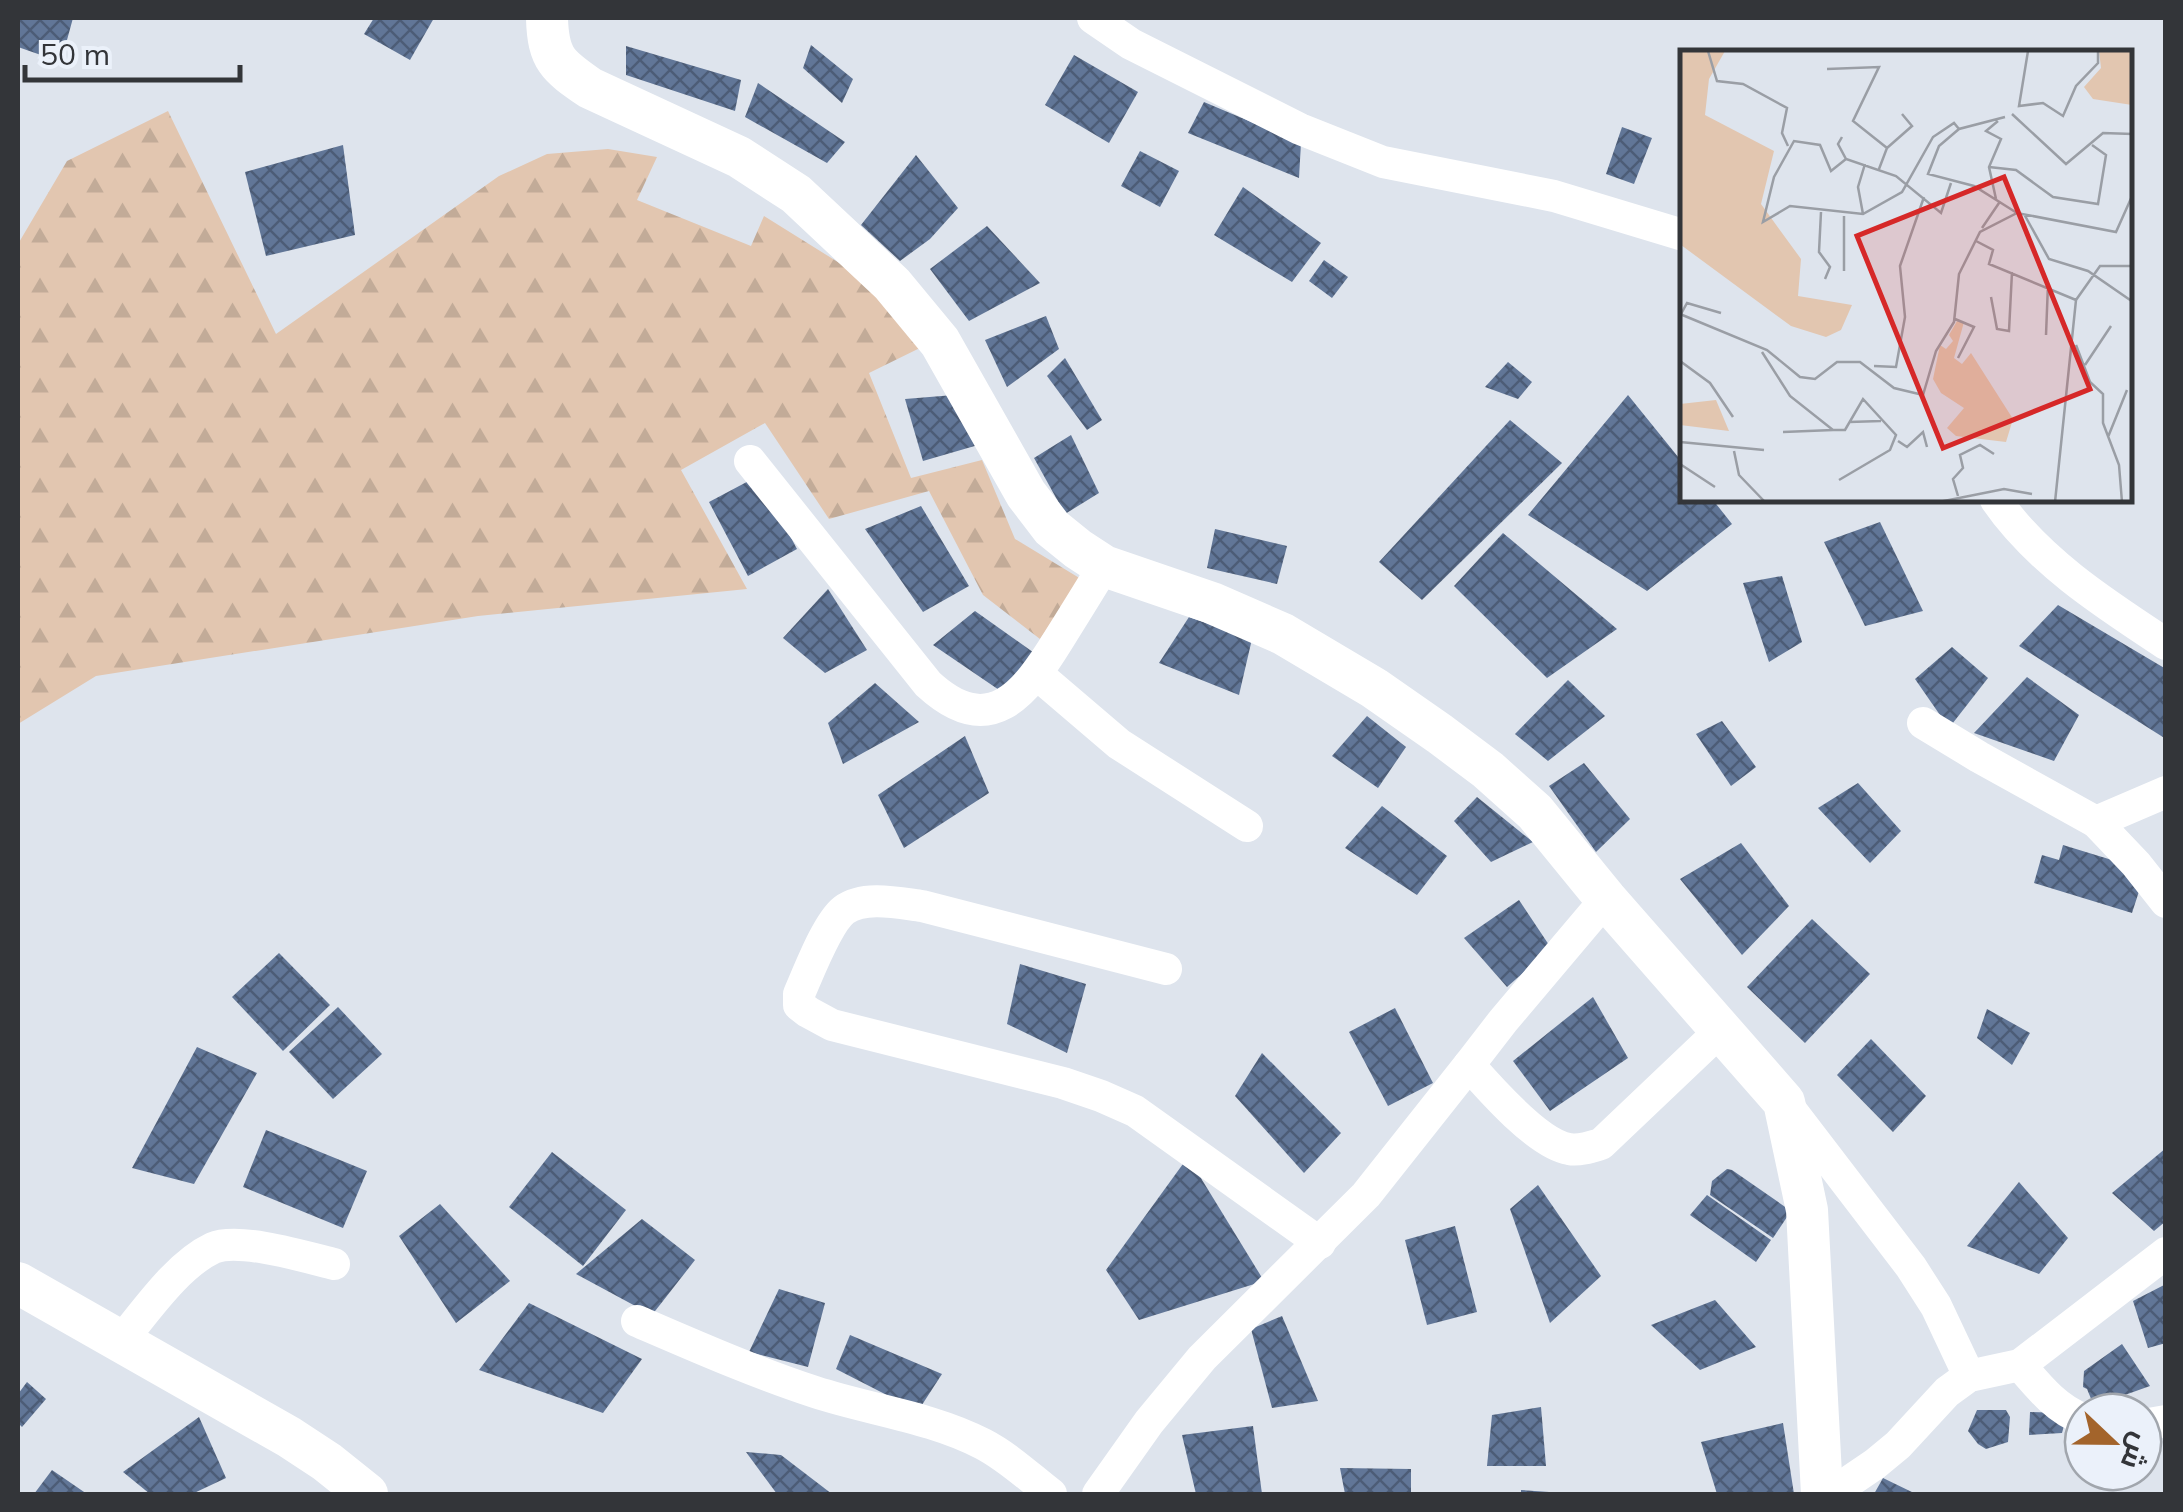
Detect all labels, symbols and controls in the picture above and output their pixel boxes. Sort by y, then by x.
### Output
scale bar [25,20,240,82]
text: 50 m [40,35,110,73]
inset map [1680,50,2133,502]
north arrow [2063,1392,2163,1492]
text: ش [2114,1428,2160,1475]

